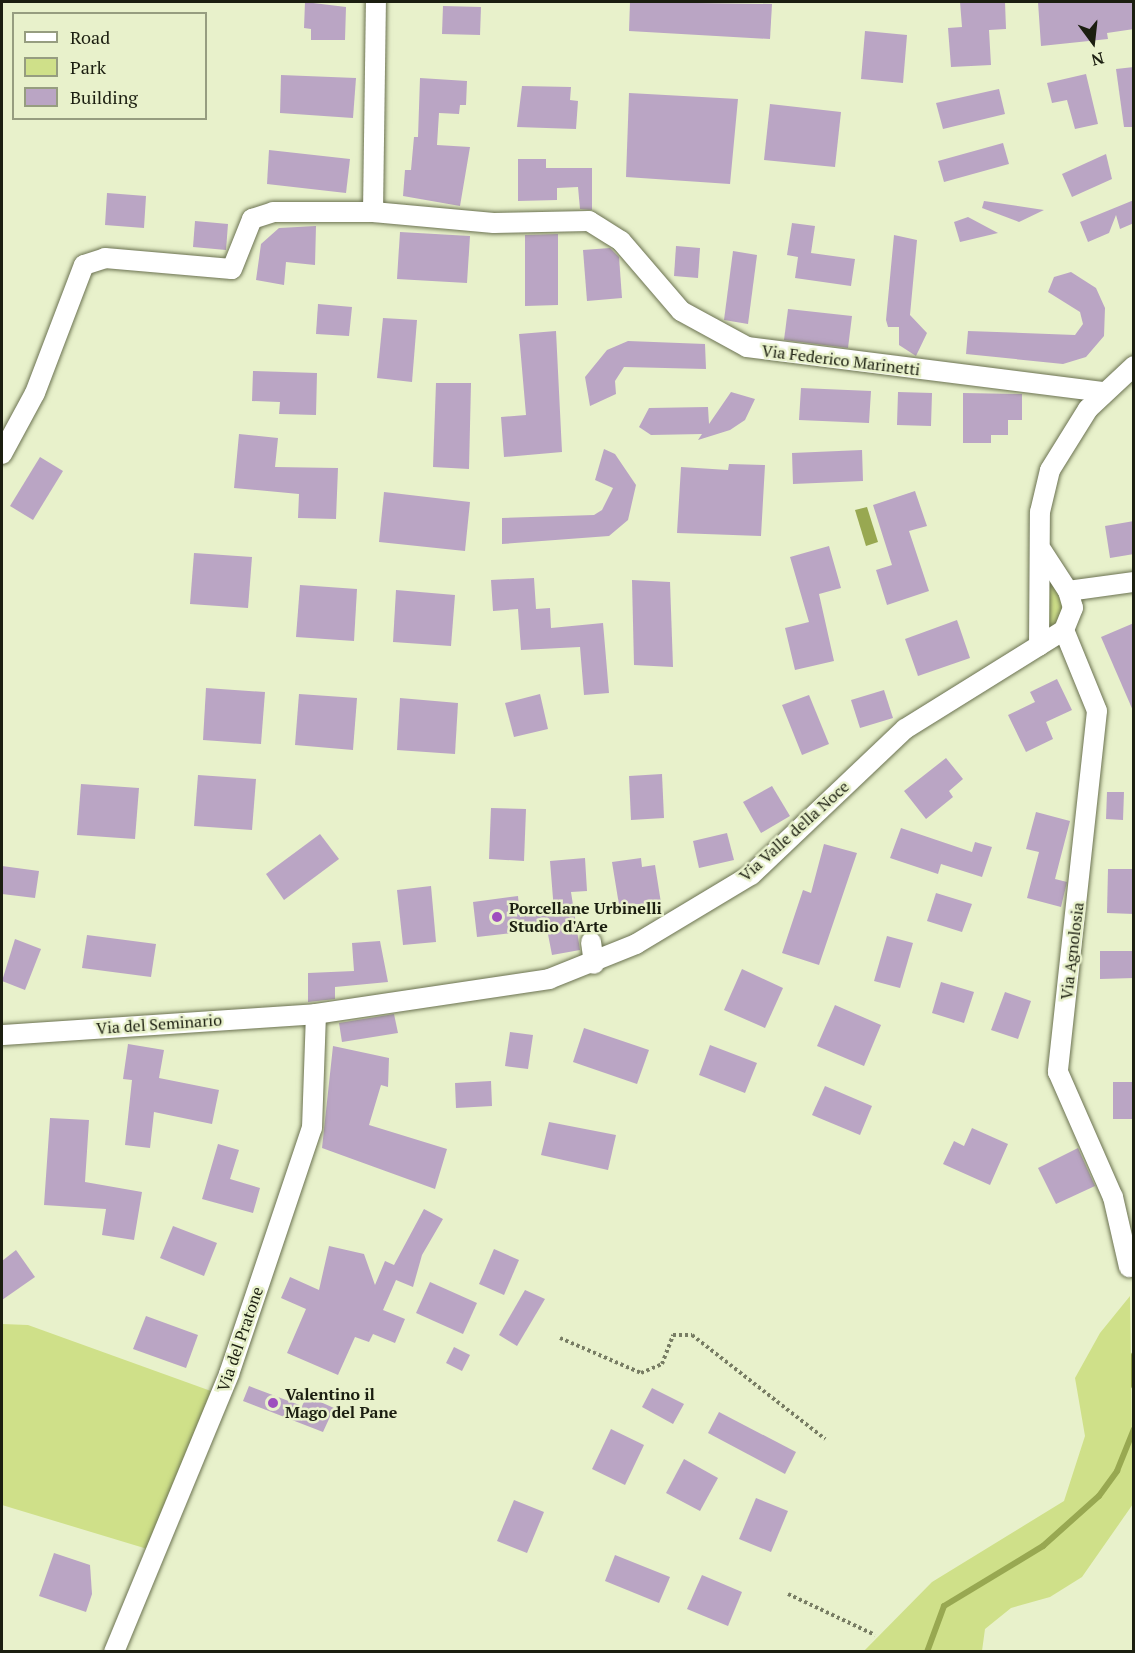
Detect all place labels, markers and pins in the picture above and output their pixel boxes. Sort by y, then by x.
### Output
place label: Porcellane Urbinelli Studio d'Arte [509,898,662,936]
marker: Porcellane Urbinelli Studio d'Arte [490,910,504,924]
place label: Valentino il Mago del Pane [285,1384,397,1422]
marker: Valentino il Mago del Pane [266,1396,280,1410]

